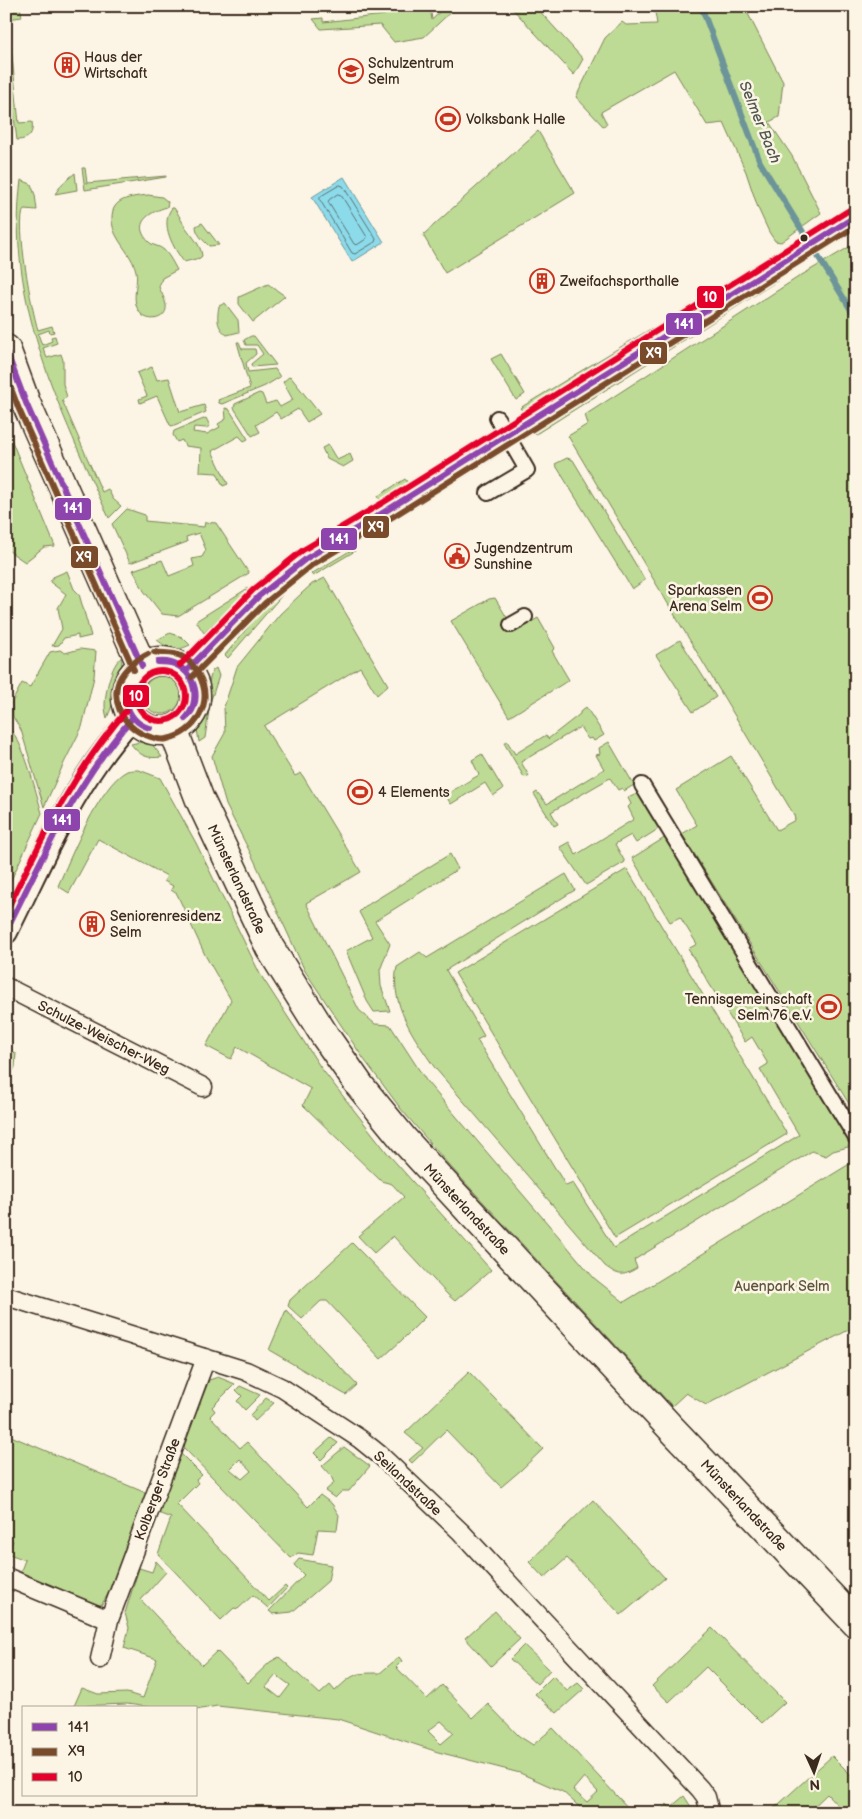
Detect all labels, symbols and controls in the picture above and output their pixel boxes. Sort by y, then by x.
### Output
place label: Haus der Wirtschaft [84,49,148,82]
building icon: Haus der Wirtschaft [54,52,80,78]
place label: Schulzentrum Selm [368,55,454,88]
school or university icon: Schulzentrum Selm [338,58,364,84]
water label: Selmer Bach [734,78,785,166]
sports icon: Volksbank Halle [435,106,461,132]
place label: Volksbank Halle [466,111,565,128]
unlabelled marker [799,233,809,243]
building icon: Zweifachsporthalle [529,268,555,294]
place label: Zweifachsporthalle [559,273,679,290]
line badge: 10 [696,285,725,309]
text: 10 [703,289,718,306]
line badge: 141 [665,312,703,336]
text: 141 [674,316,694,333]
line badge: X9 [639,341,668,365]
text: X9 [646,345,662,362]
line badge: 141 [54,497,92,521]
text: 141 [63,500,83,517]
line badge: X9 [362,515,390,539]
text: X9 [368,519,384,536]
line badge: 141 [320,527,358,551]
text: 141 [329,531,349,548]
place label: Jugendzentrum Sunshine [474,540,573,573]
public building icon: Jugendzentrum Sunshine [444,543,470,569]
line badge: X9 [70,545,99,569]
text: X9 [76,549,92,566]
place label: Sparkassen Arena Selm [668,582,742,615]
sports icon: Sparkassen Arena Selm [747,585,773,611]
line badge: 10 [122,684,150,708]
text: 10 [129,688,144,705]
sports icon: 4 Elements [347,779,373,805]
place label: 4 Elements [378,784,450,801]
line badge: 141 [43,808,81,832]
text: 141 [52,812,72,829]
street label: Münsterlandstraße [204,822,269,937]
place label: Seniorenresidenz Selm [110,908,221,941]
building icon: Seniorenresidenz Selm [79,911,105,937]
place label: Tennisgemeinschaft Selm 76 e.V. [685,991,813,1024]
sports icon: Tennisgemeinschaft Selm 76 e.V. [816,994,842,1020]
street label: Schulze-Weischer-Weg [35,997,173,1078]
street label: Münsterlandstraße [420,1160,513,1259]
park label: Auenpark Selm [734,1278,830,1295]
street label: Kolberger Straße [131,1436,184,1543]
street label: Seilandstraße [370,1447,445,1519]
street label: Münsterlandstraße [697,1456,790,1555]
legend [22,1706,198,1796]
text: 141 [68,1718,89,1737]
text: X9 [67,1742,85,1761]
north arrow [790,1746,840,1796]
text: 10 [68,1768,83,1787]
text: N [809,1776,820,1793]

